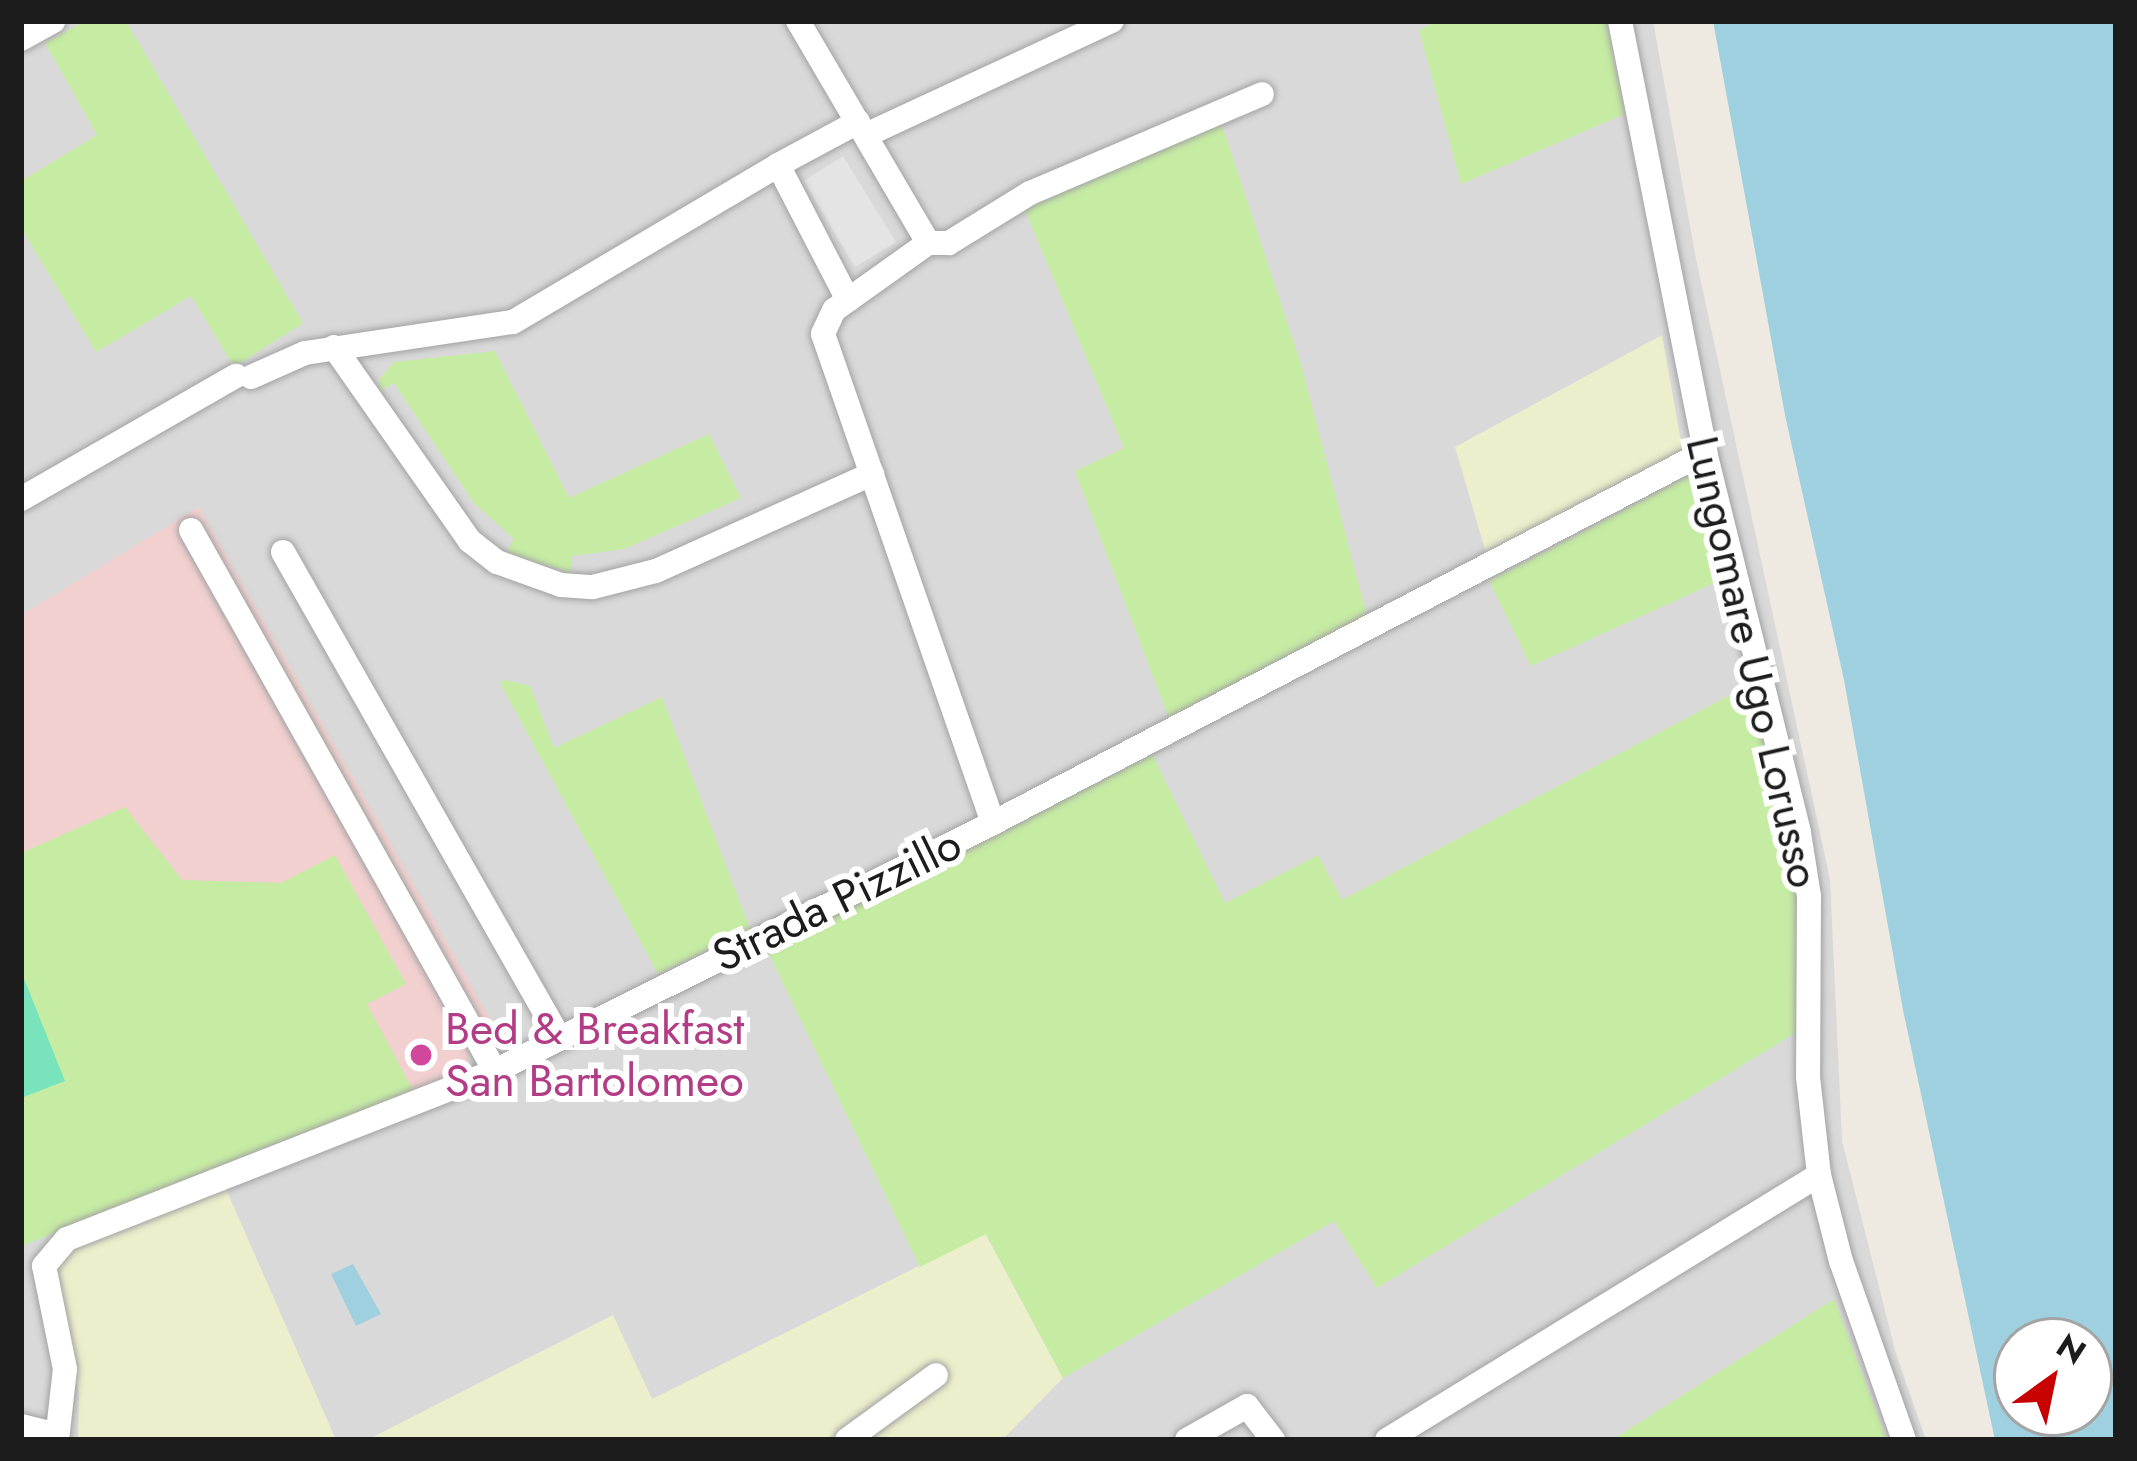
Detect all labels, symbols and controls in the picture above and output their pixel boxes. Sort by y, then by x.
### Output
street label: Lungomare Ugo Lorusso [1675,431,1831,893]
street label: Strada Pizzillo [704,817,970,983]
place label: Bed & Breakfast San Bartolomeo [445,1002,744,1108]
marker: Bed & Breakfast San Bartolomeo [408,1042,434,1068]
north arrow [1993,1317,2113,1437]
text: N [2047,1322,2095,1376]

